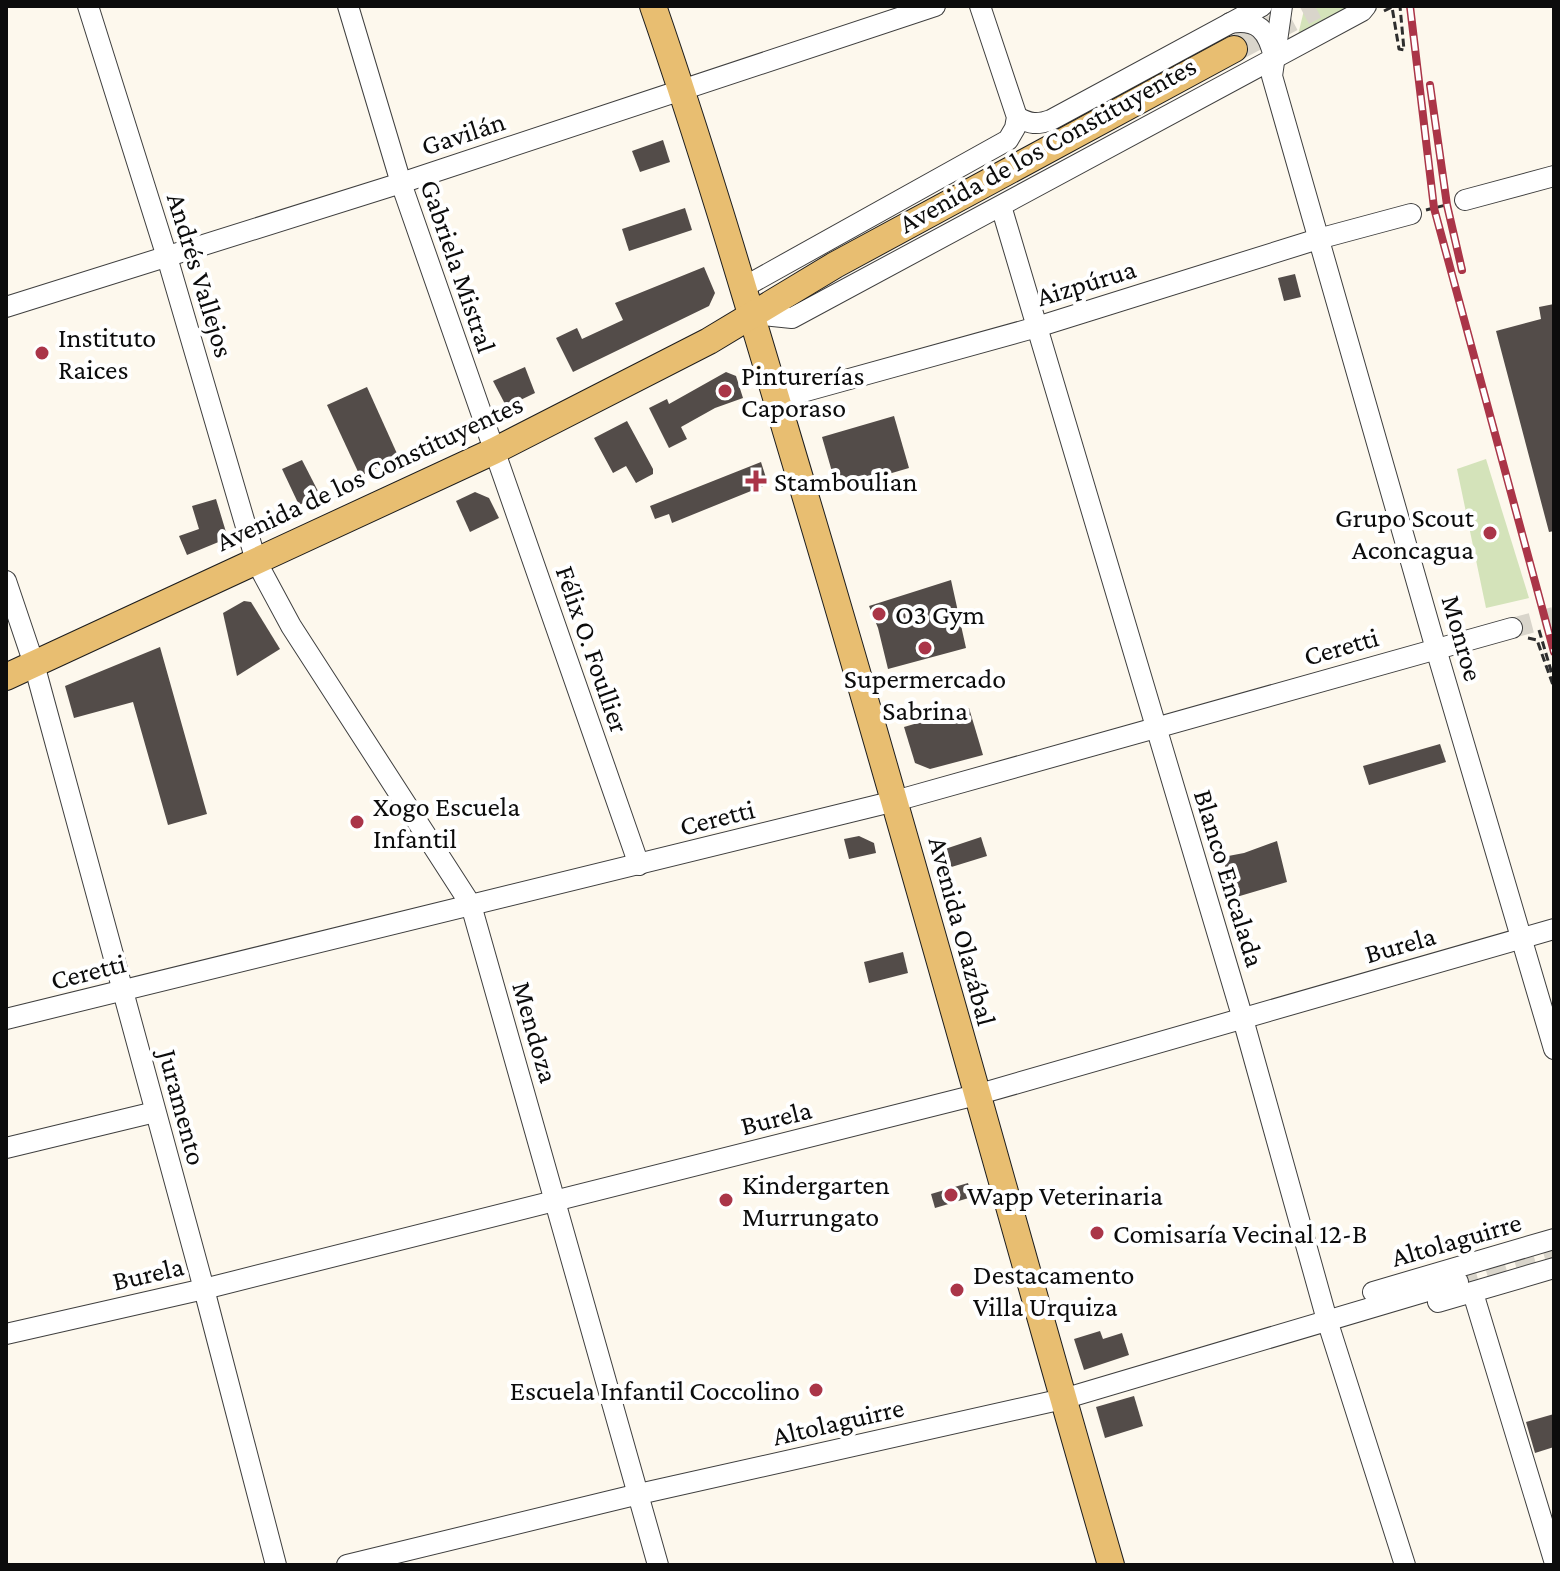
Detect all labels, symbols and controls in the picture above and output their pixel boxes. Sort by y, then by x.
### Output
street label: Avenida de los Constituyentes [893,50,1201,239]
street label: Gavilán [417,105,509,162]
street label: Gabriela Mistral [414,176,503,357]
street label: Andrés Vallejos [161,189,240,361]
street label: Aizpúrua [1033,253,1140,312]
place label: Instituto Raices [58,322,156,385]
marker: Instituto Raices [33,344,51,362]
place label: Pinturerías Caporaso [741,360,864,423]
marker: Pinturerías Caporaso [716,382,734,400]
street label: Avenida de los Constituyentes [211,388,527,557]
place label: Stamboulian [774,466,918,497]
marker: Stamboulian [745,470,767,492]
place label: Grupo Scout Aconcagua [1335,502,1475,565]
marker: Grupo Scout Aconcagua [1481,524,1499,542]
street label: Félix O. Foullier [549,562,636,737]
street label: Monroe [1436,592,1490,685]
place label: O3 Gym [895,599,985,630]
marker: O3 Gym [870,605,888,623]
street label: Ceretti [1300,621,1382,672]
marker: Supermercado Sabrina [916,639,934,657]
place label: Supermercado Sabrina [844,663,1006,726]
street label: Blanco Encalada [1188,786,1271,971]
place label: Xogo Escuela Infantil [373,791,520,854]
street label: Ceretti [676,793,758,842]
marker: Xogo Escuela Infantil [348,813,366,831]
street label: Avenida Olazábal [922,833,1003,1029]
street label: Burela [1361,920,1439,969]
street label: Ceretti [47,947,129,996]
street label: Mendoza [506,978,565,1086]
street label: Juramento [151,1043,213,1168]
street label: Burela [737,1094,815,1141]
place label: Kindergarten Murrungato [742,1169,890,1232]
place label: Wapp Veterinaria [967,1180,1163,1211]
marker: Wapp Veterinaria [942,1186,960,1204]
marker: Kindergarten Murrungato [717,1191,735,1209]
street label: Altolaguirre [1388,1206,1525,1273]
place label: Comisaría Vecinal 12-B [1113,1218,1367,1249]
marker: Comisaría Vecinal 12-B [1088,1224,1106,1242]
street label: Burela [109,1250,187,1297]
place label: Destacamento Villa Urquiza [973,1259,1134,1322]
marker: Destacamento Villa Urquiza [948,1281,966,1299]
place label: Escuela Infantil Coccolino [510,1375,800,1406]
marker: Escuela Infantil Coccolino [807,1381,825,1399]
street label: Altolaguirre [769,1391,907,1452]

